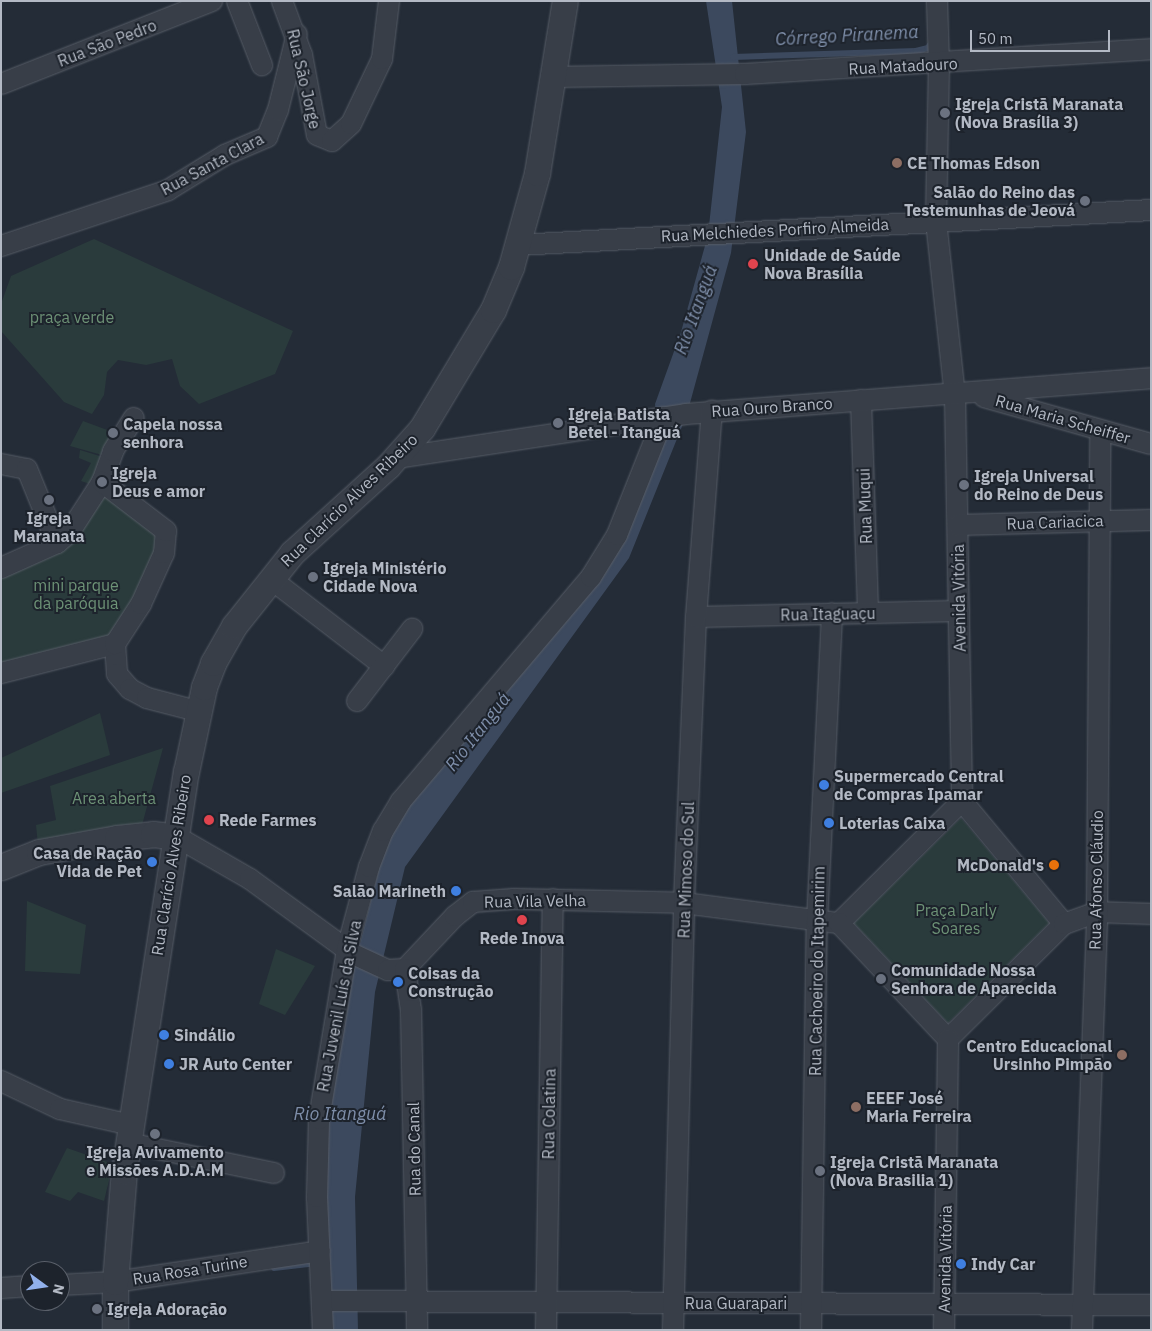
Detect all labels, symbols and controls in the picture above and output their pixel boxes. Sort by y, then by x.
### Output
street label: Rua São Pedro [55,15,159,71]
scale bar [972,20,1112,52]
water label: Córrego Piranema [775,21,919,51]
street label: Rua São Jorge [283,27,325,131]
text: 50 m [978,29,1013,48]
street label: Rua Matadouro [848,54,958,78]
place label: Igreja Cristã Maranata (Nova Brasília 3) [955,94,1123,132]
marker: Igreja Cristã Maranata (Nova Brasília 3) [939,107,951,119]
street label: Rua Santa Clara [157,129,267,199]
place label: CE Thomas Edson [907,153,1040,173]
marker: CE Thomas Edson [891,157,903,169]
place label: Salão do Reino das Testemunhas de Jeová [904,182,1075,220]
marker: Salão do Reino das Testemunhas de Jeová [1079,195,1091,207]
street label: Rua Melchiedes Porfiro Almeida [660,214,890,246]
place label: Unidade de Saúde Nova Brasília [764,245,900,283]
marker: Unidade de Saúde Nova Brasília [746,257,760,271]
water label: Rio Itanguá [670,263,722,357]
park label: praça verde [30,307,114,327]
street label: Rua Maria Scheiffer [993,391,1133,447]
street label: Rua Ouro Branco [711,393,833,421]
place label: Igreja Batista Betel - Itanguá [568,404,681,442]
place label: Capela nossa senhora [123,414,223,452]
marker: Igreja Batista Betel - Itanguá [552,417,564,429]
marker: Capela nossa senhora [107,427,119,439]
street label: Rua Clarício Alves Ribeiro [277,430,421,570]
place label: Igreja Deus e amor [112,463,205,501]
place label: Igreja Universal do Reino de Deus [974,466,1103,504]
street label: Rua Muqui [854,468,876,544]
marker: Igreja Deus e amor [96,476,108,488]
marker: Igreja Universal do Reino de Deus [958,479,970,491]
marker: Igreja Maranata [43,494,55,506]
place label: Igreja Maranata [13,508,85,546]
street label: Rua Cariacica [1006,511,1104,533]
street label: Avenida Vitória [948,544,970,652]
place label: Igreja Ministério Cidade Nova [323,558,446,596]
marker: Igreja Ministério Cidade Nova [307,571,319,583]
park label: mini parque da paróquia [33,575,119,613]
street label: Rua Itaguaçu [780,604,876,624]
water label: Rio Itanguá [441,689,515,775]
place label: Supermercado Central de Compras Ipamar [834,766,1004,804]
street label: Rua Clarício Alves Ribeiro [147,773,195,957]
marker: Supermercado Central de Compras Ipamar [818,779,830,791]
park label: Area aberta [72,788,156,808]
street label: Rua Mimoso do Sul [674,801,698,939]
place label: Rede Farmes [219,810,317,830]
street label: Rua Afonso Cláudio [1085,810,1107,950]
place label: Loterias Caixa [839,813,945,833]
marker: Rede Farmes [203,814,215,826]
marker: Loterias Caixa [823,817,835,829]
place label: Casa de Ração Vida de Pet [33,843,142,881]
place label: McDonald's [957,855,1044,875]
marker: Casa de Ração Vida de Pet [146,856,158,868]
marker: McDonald's [1048,859,1060,871]
street label: Rua Cachoeiro do Itapemirim [806,866,828,1076]
place label: Salão Marineth [333,881,446,901]
marker: Salão Marineth [450,885,462,897]
street label: Rua Vila Velha [484,891,586,911]
park label: Praça Darly Soares [915,900,997,938]
marker: Rede Inova [516,914,528,926]
street label: Rua Juvenil Luís da Silva [313,919,365,1093]
place label: Rede Inova [480,928,564,948]
place label: Comunidade Nossa Senhora de Aparecida [891,960,1057,998]
place label: Coisas da Construção [408,963,493,1001]
marker: Comunidade Nossa Senhora de Aparecida [875,973,887,985]
marker: Coisas da Construção [392,976,404,988]
place label: Sindálio [174,1025,235,1045]
marker: Sindálio [158,1029,170,1041]
place label: Centro Educacional Ursinho Pimpão [966,1036,1112,1074]
marker: Centro Educacional Ursinho Pimpão [1116,1049,1128,1061]
place label: JR Auto Center [179,1054,292,1074]
marker: JR Auto Center [163,1058,175,1070]
street label: Rua Colatina [539,1068,559,1160]
place label: EEEF José Maria Ferreira [866,1088,972,1126]
marker: EEEF José Maria Ferreira [850,1101,862,1113]
street label: Rua do Canal [404,1102,424,1196]
water label: Rio Itanguá [293,1103,387,1125]
marker: Igreja Avivamento e Missões A.D.A.M [149,1128,161,1140]
place label: Igreja Avivamento e Missões A.D.A.M [86,1142,224,1180]
place label: Igreja Cristã Maranata (Nova Brasilia 1) [830,1152,998,1190]
marker: Igreja Cristã Maranata (Nova Brasilia 1) [814,1165,826,1177]
street label: Avenida Vitória [934,1205,956,1313]
street label: Rua Rosa Turine [131,1251,249,1289]
place label: Indy Car [971,1254,1035,1274]
marker: Indy Car [955,1258,967,1270]
north arrow [20,1261,70,1311]
text: N [49,1282,69,1296]
street label: Rua Guarapari [685,1293,787,1313]
place label: Igreja Adoração [107,1299,227,1319]
marker: Igreja Adoração [91,1303,103,1315]

